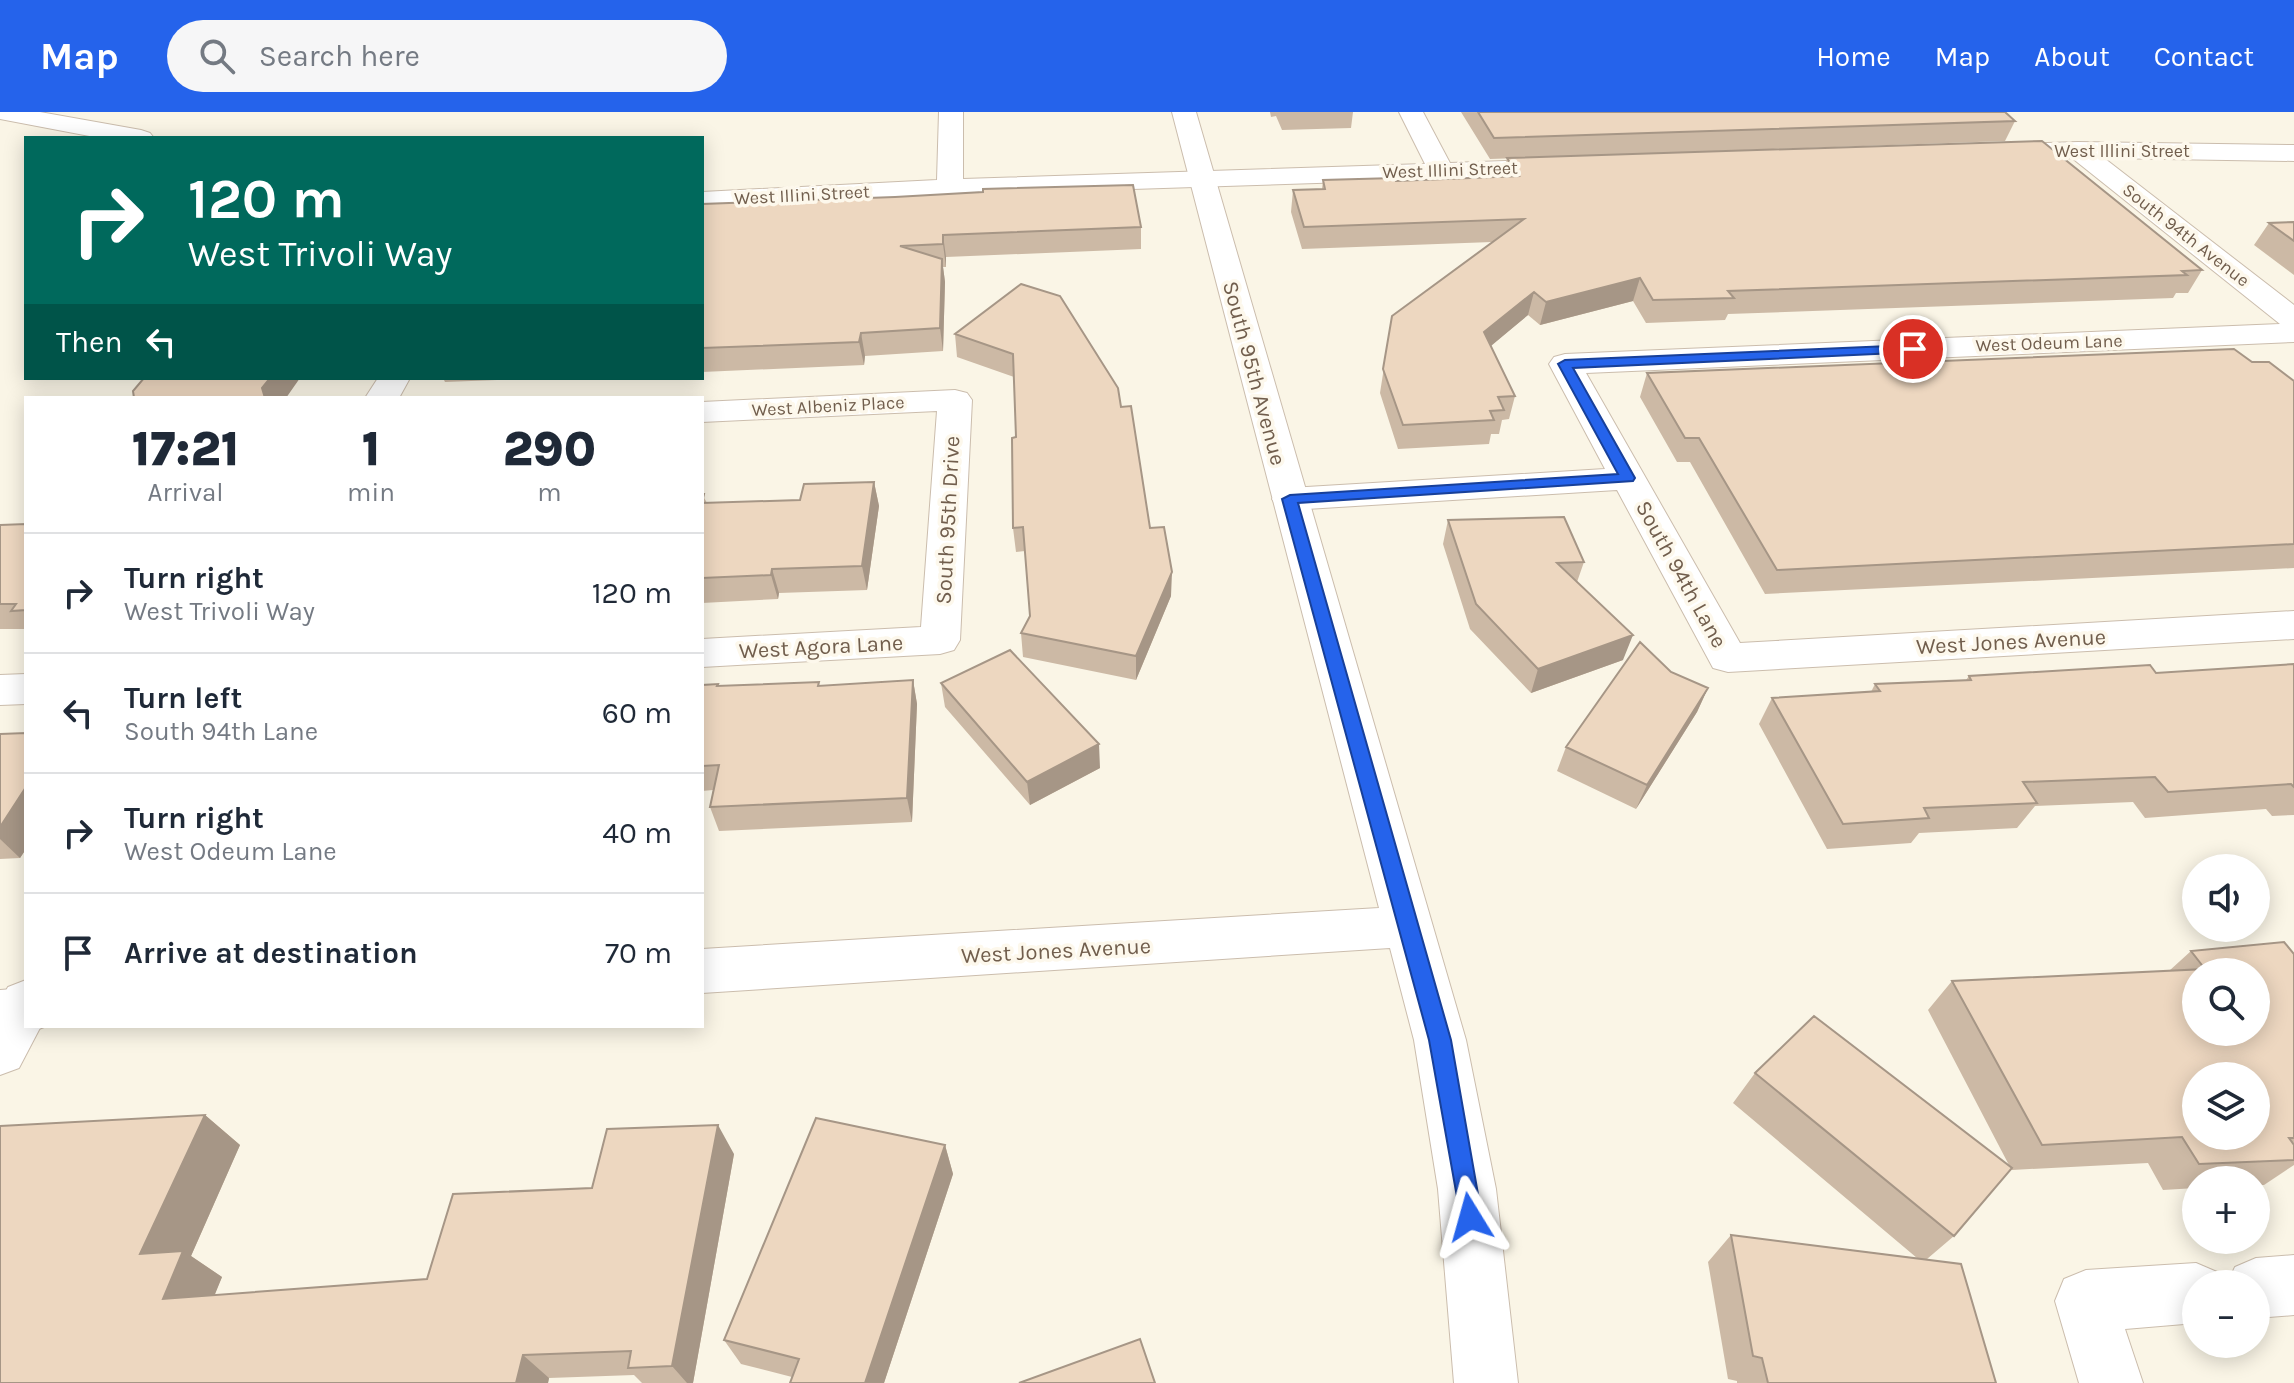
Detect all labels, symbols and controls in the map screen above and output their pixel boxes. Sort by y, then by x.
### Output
search box [167,20,727,92]
text: Map [40,34,119,79]
icon: search [195,34,239,78]
text: Search here [259,38,420,74]
text: Home [1816,40,1891,73]
text: Map [1935,40,1990,73]
text: About [2034,40,2110,73]
text: Contact [2154,40,2254,73]
street label: West Illini Street [2054,140,2190,162]
street label: West Illini Street [1382,157,1518,183]
text: 120 m [188,166,345,231]
icon: right [56,168,160,272]
street label: South 94th Avenue [2118,179,2254,291]
street label: West Illini Street [734,180,871,210]
text: West Trivoli Way [188,233,452,275]
street label: South 95th Avenue [1217,278,1291,468]
pin [1879,315,1947,383]
icon: left [139,320,183,364]
text: Then [56,324,123,360]
icon: arrive [1891,327,1935,371]
street label: West Odeum Lane [1975,329,2123,357]
street label: West Albeniz Place [751,391,905,421]
text: 17:21 [132,421,239,477]
text: 1 [362,421,380,477]
text: 290 [503,421,596,477]
street label: South 95th Drive [931,435,965,605]
text: Arrival [147,477,224,508]
text: min [347,477,395,508]
text: m [537,477,562,508]
street label: South 94th Lane [1630,496,1732,653]
text: Turn right [124,560,264,596]
icon: right [56,571,100,615]
text: 120 m [592,575,672,611]
text: West Trivoli Way [124,596,315,627]
street label: West Jones Avenue [1916,624,2107,660]
street label: West Agora Lane [738,630,904,664]
text: Turn left [124,680,242,716]
icon: left [56,691,100,735]
text: 60 m [602,695,672,731]
text: South 94th Lane [124,716,318,747]
text: Turn right [124,800,264,836]
icon: right [56,811,100,855]
text: 40 m [602,815,672,851]
text: West Odeum Lane [124,836,337,867]
map controls [2182,854,2270,1358]
button: sound [2182,854,2270,942]
icon: arrive [56,931,100,975]
street label: West Jones Avenue [961,933,1152,969]
text: Arrive at destination [124,935,418,971]
text: 70 m [605,935,672,971]
button: search [2182,958,2270,1046]
button: layers [2182,1062,2270,1150]
button: + [2182,1166,2270,1254]
position arrow [1428,1175,1512,1259]
button: − [2182,1270,2270,1358]

